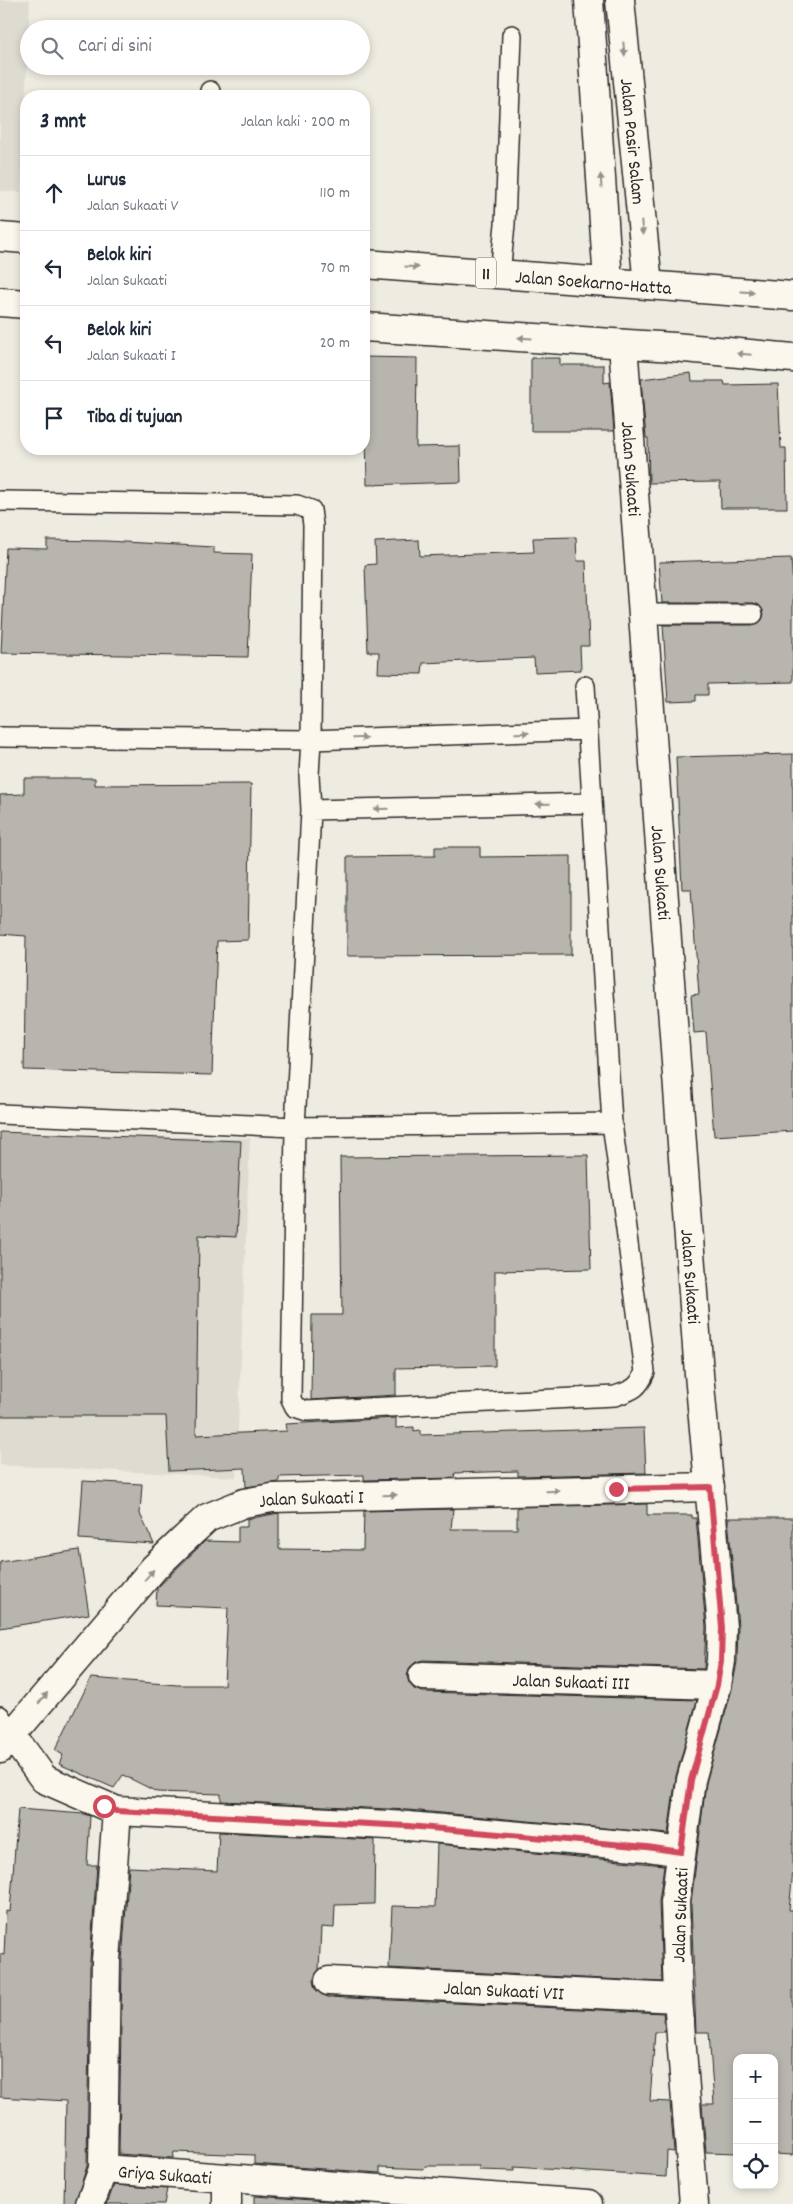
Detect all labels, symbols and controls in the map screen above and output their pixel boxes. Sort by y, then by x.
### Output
search box [20,20,370,75]
icon: search [38,34,66,62]
text: Cari di sini [78,34,152,61]
one-way arrow [621,41,629,57]
street label: Jalan Pasir Salam [611,77,650,206]
text: 3 mnt [40,108,86,138]
text: Jalan kaki · 200 m [241,111,350,134]
text: Lurus [87,168,126,195]
one-way arrow [597,173,605,189]
icon: ahead [40,179,68,207]
text: 110 m [320,182,350,205]
text: Jalan Sukaati V [87,195,178,218]
one-way arrow [638,220,646,236]
text: Belok kiri [87,243,151,270]
icon: left [40,254,68,282]
text: 70 m [320,257,350,280]
road number: 11 [476,258,496,288]
one-way arrow [405,264,421,272]
street label: Jalan Soekarno-Hatta [514,265,673,304]
text: Jalan Sukaati [87,270,167,293]
one-way arrow [740,289,756,297]
text: Belok kiri [87,318,151,345]
icon: left [40,329,68,357]
text: 20 m [320,332,350,355]
one-way arrow [517,334,533,342]
text: Jalan Sukaati I [87,345,176,368]
one-way arrow [736,349,752,357]
icon: arrive [40,404,68,432]
text: Tiba di tujuan [87,405,182,432]
street label: Jalan Sukaati [612,420,646,518]
one-way arrow [514,728,530,736]
one-way arrow [352,734,368,742]
one-way arrow [535,801,551,809]
one-way arrow [372,805,388,813]
street label: Jalan Sukaati [642,824,676,922]
street label: Jalan Sukaati [671,1228,705,1326]
route end [605,1478,628,1501]
street label: Jalan Sukaati I [257,1486,364,1517]
one-way arrow [545,1487,561,1495]
one-way arrow [383,1491,399,1499]
one-way arrow [143,1569,155,1581]
street label: Jalan Sukaati III [512,1669,630,1699]
one-way arrow [38,1692,49,1705]
route start [93,1795,116,1818]
street label: Jalan Sukaati [667,1867,698,1963]
street label: Jalan Sukaati VII [443,1977,565,2009]
map controls [733,2054,778,2189]
button: + [733,2054,778,2099]
button: − [733,2099,778,2144]
button: locate [733,2144,778,2189]
street label: Griya Sukaati [117,2160,213,2194]

